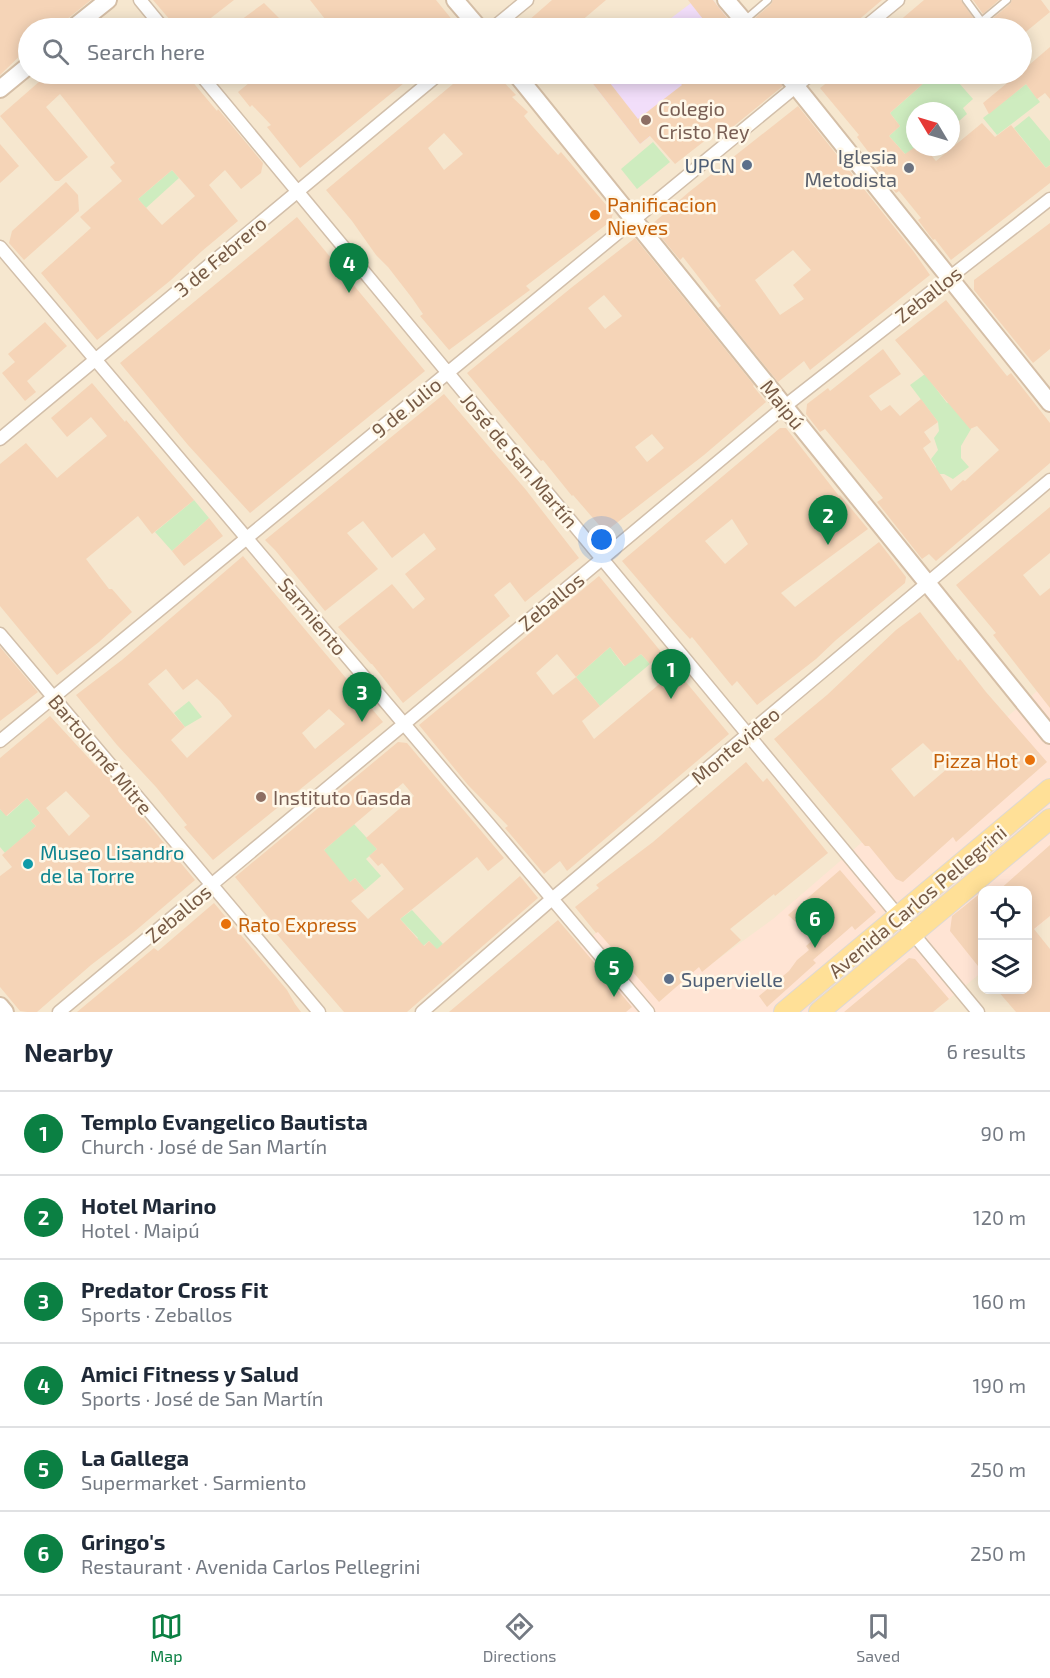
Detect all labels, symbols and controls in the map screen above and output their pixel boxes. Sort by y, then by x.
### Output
search box [18,18,1032,84]
icon: search [39,35,72,68]
text: Search here [87,38,205,64]
place label: Colegio Cristo Rey [658,96,750,143]
north arrow [906,102,960,156]
marker: Colegio Cristo Rey [639,113,653,127]
place label: Iglesia Metodista [805,144,897,191]
place label: UPCN [684,153,735,177]
marker: UPCN [740,158,754,172]
marker: Iglesia Metodista [902,161,916,175]
place label: Panificacion Nieves [607,192,717,239]
marker: Panificacion Nieves [588,208,602,222]
street label: 3 de Febrero [169,211,271,301]
pin: 4 [330,244,368,293]
street label: Zeballos [890,261,966,327]
street label: 9 de Julio [366,372,446,442]
street label: Maipú [756,374,810,434]
street label: José de San Martín [456,387,584,533]
pin: 2 [808,496,848,545]
your location [587,525,616,554]
street label: Zeballos [513,567,589,635]
street label: Sarmiento [274,572,352,660]
pin: 1 [652,650,690,699]
pin: 3 [342,672,382,722]
street label: Bartolomé Mitre [44,689,158,819]
street label: Montevideo [686,701,784,789]
place label: Pizza Hot [933,748,1018,772]
marker: Pizza Hot [1023,753,1037,767]
place label: Instituto Gasda [273,785,411,809]
marker: Instituto Gasda [254,790,268,804]
street label: Avenida Carlos Pellegrini [823,820,1011,982]
place label: Museo Lisandro de la Torre [40,840,184,887]
marker: Museo Lisandro de la Torre [21,857,35,871]
street label: Zeballos [140,879,216,947]
map controls [978,886,1032,994]
button: locate [978,886,1032,940]
pin: 6 [796,898,834,948]
place label: Rato Express [238,912,357,936]
marker: Rato Express [219,917,233,931]
button: layers [978,940,1032,994]
pin: 5 [594,948,634,997]
place label: Supervielle [681,967,783,991]
marker: Supervielle [662,972,676,986]
text: Nearby [24,1036,113,1067]
text: 6 results [946,1039,1026,1063]
text: Templo Evangelico Bautista [81,1108,368,1134]
text: 1 [39,1121,48,1145]
text: 90 m [981,1121,1026,1145]
text: Church · José de San Martín [81,1134,327,1158]
text: Hotel Marino [81,1192,216,1218]
text: 2 [38,1205,49,1229]
text: 120 m [973,1205,1026,1229]
text: Hotel · Maipú [81,1218,200,1242]
text: Predator Cross Fit [81,1276,268,1302]
text: 3 [38,1289,49,1313]
text: 160 m [973,1289,1026,1313]
text: Sports · Zeballos [81,1302,232,1326]
text: Amici Fitness y Salud [81,1360,299,1386]
text: 4 [37,1373,50,1397]
text: 190 m [973,1373,1026,1397]
text: Sports · José de San Martín [81,1386,323,1410]
text: La Gallega [81,1444,189,1470]
text: 5 [38,1457,49,1481]
text: 250 m [970,1457,1026,1481]
text: Supermarket · Sarmiento [81,1470,306,1494]
text: Gringo's [81,1528,166,1554]
text: 6 [38,1541,49,1565]
text: 250 m [970,1541,1026,1565]
text: Restaurant · Avenida Carlos Pellegrini [81,1554,420,1578]
tab: Map [150,1610,183,1665]
tab: Directions [483,1610,556,1665]
tab: Saved [856,1610,900,1665]

